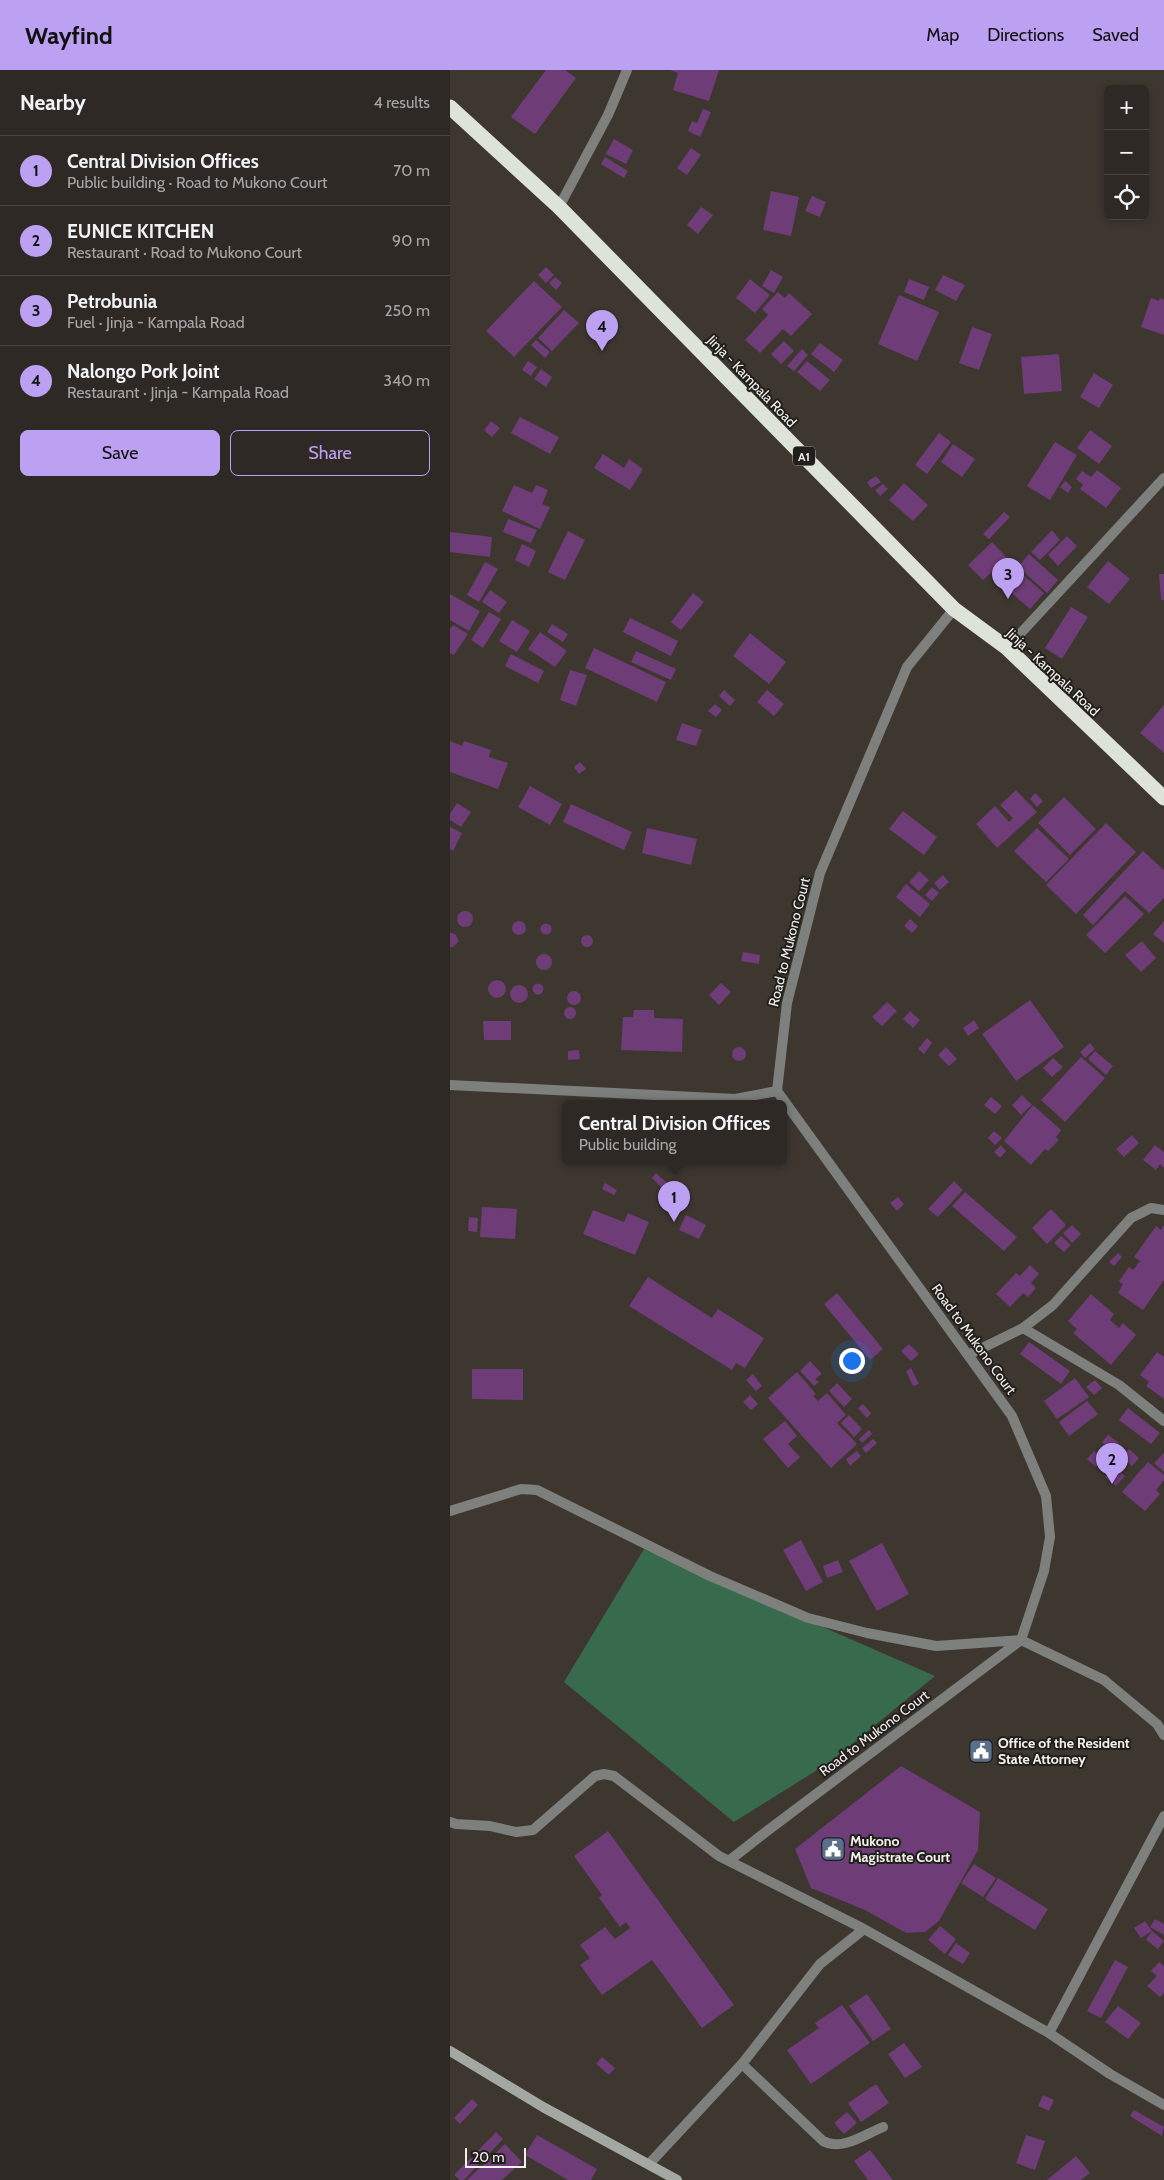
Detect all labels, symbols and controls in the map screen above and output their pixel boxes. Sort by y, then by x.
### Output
text: Wayfind [25,21,113,50]
text: Map [926,24,959,46]
text: Directions [987,24,1064,46]
text: Saved [1092,24,1139,46]
map controls [1104,85,1149,220]
button: + [1104,85,1149,130]
text: Nearby [20,90,86,115]
text: 4 results [373,93,430,112]
button: − [1104,130,1149,175]
text: Central Division Offices [67,150,259,173]
text: 1 [33,161,39,180]
text: 70 m [393,161,430,180]
text: Public building · Road to Mukono Court [67,173,327,192]
button: locate [1104,175,1149,220]
text: EUNICE KITCHEN [67,220,214,243]
text: 2 [32,231,40,250]
text: 90 m [392,231,430,250]
text: Restaurant · Road to Mukono Court [67,243,302,262]
text: Petrobunia [67,290,157,313]
text: 3 [32,301,40,320]
text: 250 m [384,301,430,320]
pin: 4 [586,310,618,351]
text: Fuel · Jinja - Kampala Road [67,313,245,332]
street label: Jinja - Kampala Road [703,330,801,431]
text: Nalongo Pork Joint [67,360,220,383]
text: 4 [31,371,41,390]
text: 340 m [383,371,430,390]
text: Restaurant · Jinja - Kampala Road [67,383,289,402]
button: Save [20,430,220,476]
button: Share [230,430,430,476]
road number: A1 [793,446,815,466]
pin: 3 [992,558,1024,599]
street label: Jinja - Kampala Road [1002,623,1103,720]
street label: Road to Mukono Court [764,875,814,1008]
popup [562,1100,787,1165]
text: Central Division Offices [579,1112,770,1135]
text: Public building [579,1135,677,1154]
pin: 1 [658,1181,690,1222]
street label: Road to Mukono Court [928,1280,1020,1398]
your location [839,1348,865,1374]
pin: 2 [1096,1443,1128,1484]
street label: Road to Mukono Court [816,1686,933,1780]
place label: Office of the Resident State Attorney [998,1734,1130,1768]
public building icon: Office of the Resident State Attorney [968,1738,994,1764]
place label: Mukono Magistrate Court [850,1832,950,1866]
public building icon: Mukono Magistrate Court [820,1836,846,1862]
scale bar [465,2145,526,2168]
text: 20 m [472,2148,505,2166]

